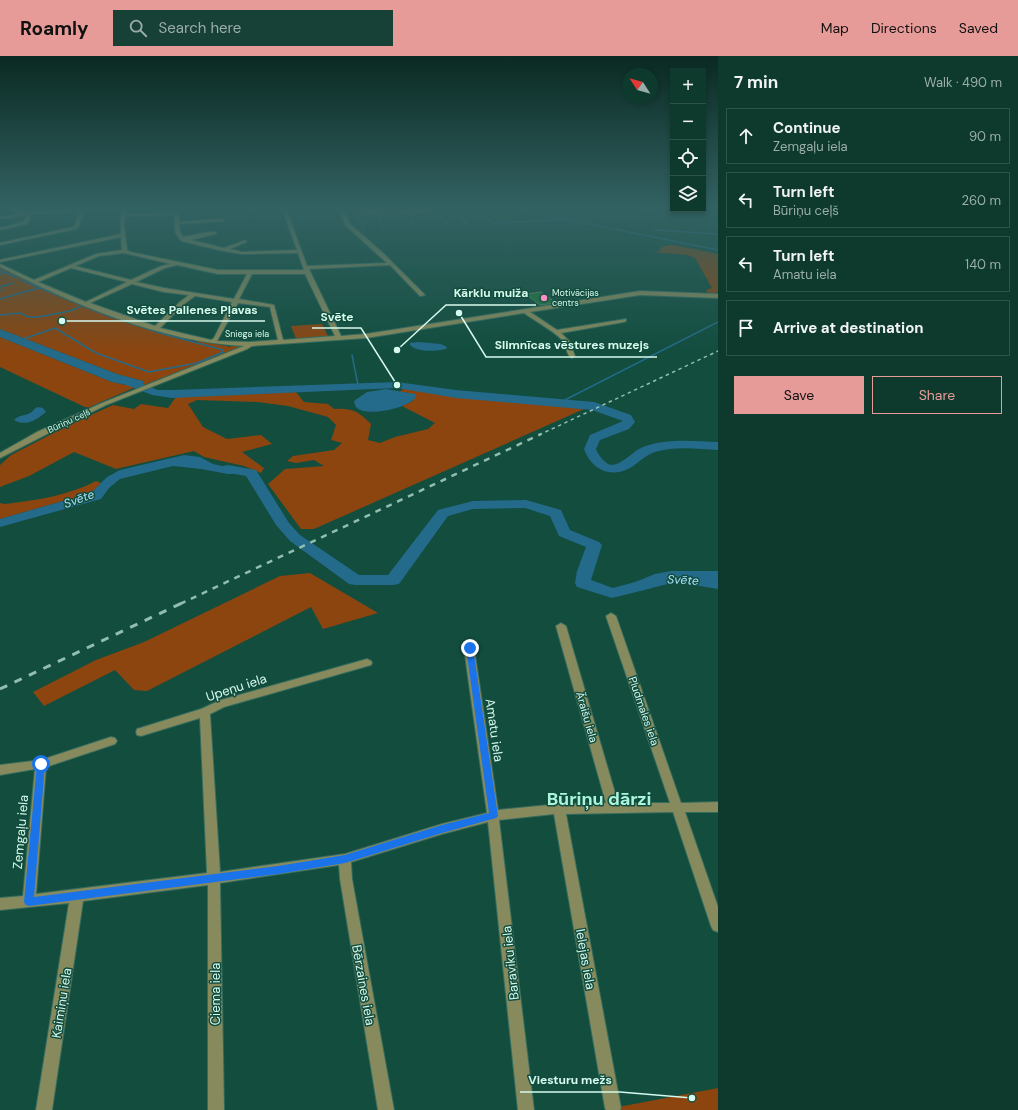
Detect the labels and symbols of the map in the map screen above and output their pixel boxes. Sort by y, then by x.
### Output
north arrow [622,68,658,104]
callout: Kārklu muiža [446,281,536,305]
text: Kārklu muiža [454,285,528,301]
place label: Motivācijas centrs [552,287,599,309]
marker: Motivācijas centrs [539,293,549,303]
callout: Svētes Palienes Pļavas [118,297,265,321]
text: Svētes Palienes Pļavas [126,302,258,318]
callout: Svēte [312,304,361,328]
text: Svēte [320,309,354,325]
street label: Sniega iela [225,328,269,340]
callout: Slimnīcas vēstures muzejs [486,333,657,357]
text: Slimnīcas vēstures muzejs [495,337,649,353]
street label: Būriņu ceļš [46,406,93,436]
water label: Svēte [62,486,97,512]
water label: Svēte [667,571,699,589]
route end [461,639,479,657]
street label: Upeņu iela [204,670,269,705]
street label: Pludmales iela [626,675,662,747]
street label: Āraišu iela [573,690,601,744]
street label: Amatu iela [482,697,507,763]
route start [32,755,50,773]
district label: Būriņu dārzi [547,787,651,811]
street label: Zemgaļu iela [9,794,32,870]
street label: Baraviku iela [498,925,523,1001]
street label: Ielejas iela [572,927,599,991]
street label: Bērzaines iela [348,943,379,1027]
street label: Ciema iela [207,963,224,1025]
street label: Kaimiņu iela [48,967,75,1039]
callout: Viesturu mežs [520,1068,620,1092]
text: Viesturu mežs [528,1072,612,1088]

